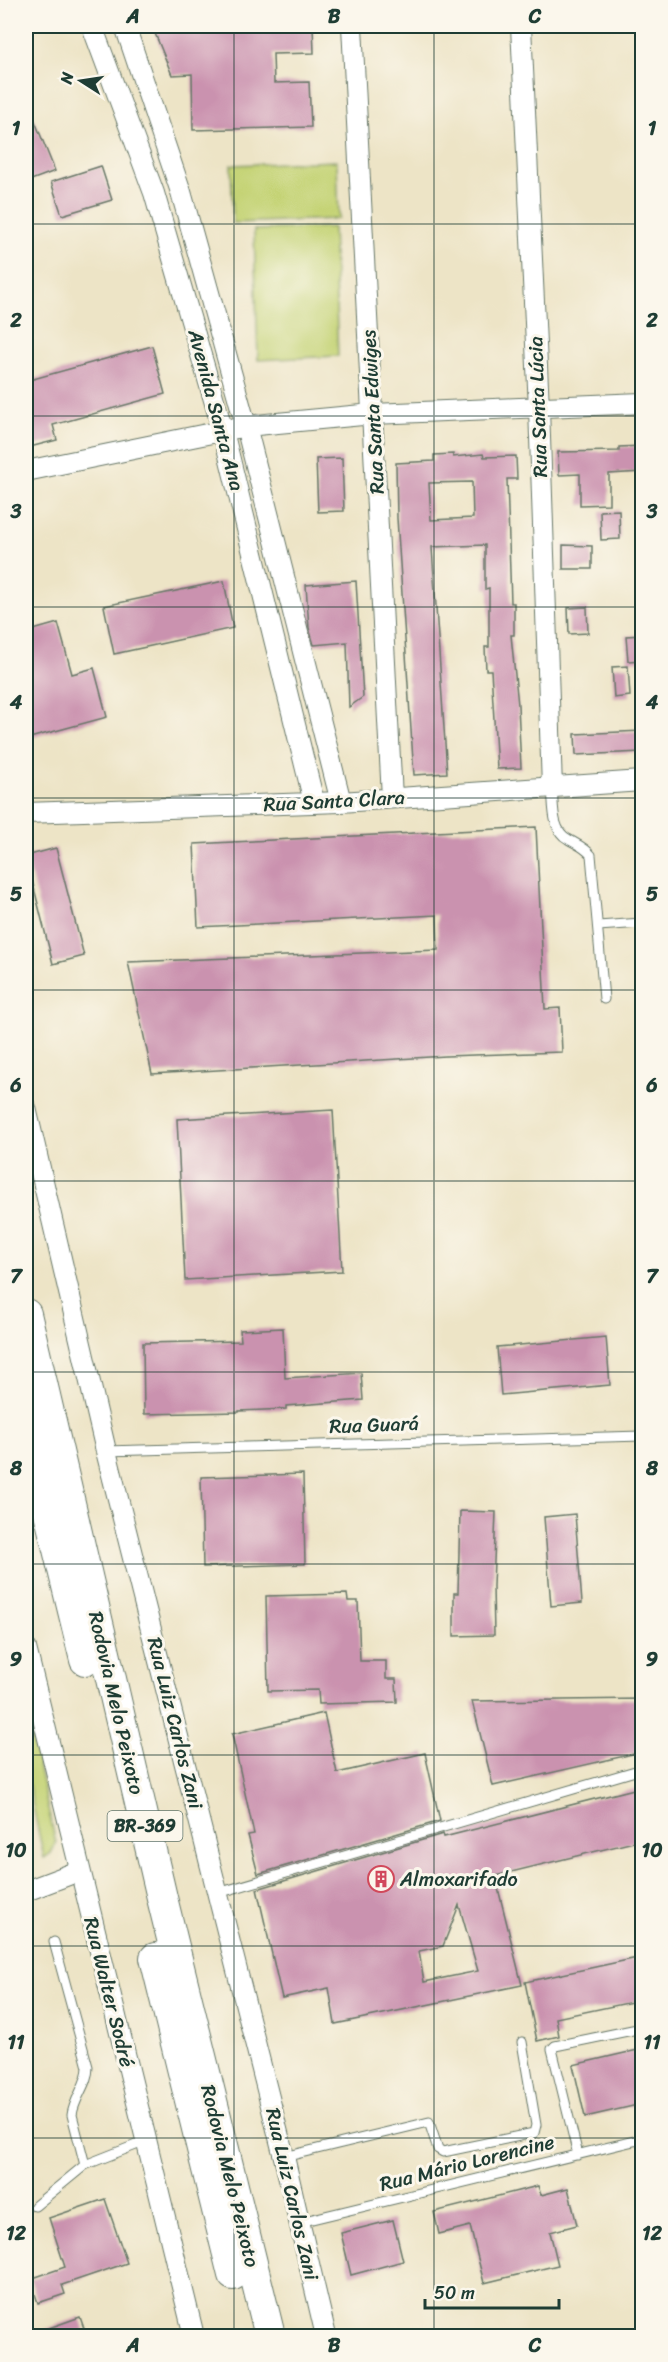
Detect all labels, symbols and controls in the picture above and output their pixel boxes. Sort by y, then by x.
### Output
text: A [125,0,140,34]
text: B [328,0,341,34]
text: C [528,0,542,34]
north arrow [51,51,111,111]
text: N [51,69,82,87]
text: 1 [12,111,21,146]
text: 1 [648,111,657,146]
text: 2 [9,303,22,338]
text: 2 [645,303,658,338]
street label: Avenida Santa Ana [177,324,254,495]
street label: Rua Santa Edwiges [351,328,395,495]
street label: Rua Santa Lúcia [518,336,558,478]
text: 3 [10,494,22,529]
text: 3 [646,494,658,529]
text: 4 [9,685,23,720]
text: 4 [645,685,659,720]
street label: Rua Santa Clara [262,780,406,822]
text: 5 [10,877,22,912]
text: 5 [646,877,658,912]
text: 6 [9,1068,22,1103]
text: 6 [645,1068,658,1103]
text: 7 [10,1259,23,1294]
text: 7 [646,1259,659,1294]
street label: Rua Guará [329,1406,419,1444]
text: 8 [9,1451,23,1486]
text: 8 [645,1451,659,1486]
street label: Rodovia Melo Peixoto [78,1608,154,1798]
street label: Rua Luiz Carlos Zani [137,1634,214,1814]
text: 9 [10,1642,22,1677]
text: 9 [646,1642,658,1677]
road number: BR-369 [108,1811,182,1841]
text: 10 [5,1833,27,1868]
text: 10 [641,1833,663,1868]
place label: Almoxarifado [399,1862,518,1897]
building icon: Almoxarifado [366,1864,396,1894]
street label: Rua Walter Sodré [73,1913,145,2071]
text: 11 [7,2025,25,2060]
text: 11 [643,2025,661,2060]
street label: Rodovia Melo Peixoto [190,2081,270,2271]
street label: Rua Luiz Carlos Zani [255,2104,329,2285]
street label: Rua Mário Lorencine [376,2124,558,2202]
text: 12 [6,2216,27,2251]
text: 12 [642,2216,663,2251]
scale bar [425,2272,558,2310]
text: 50 m [434,2277,475,2309]
text: A [125,2328,140,2362]
text: B [328,2328,341,2362]
text: C [528,2328,542,2362]

